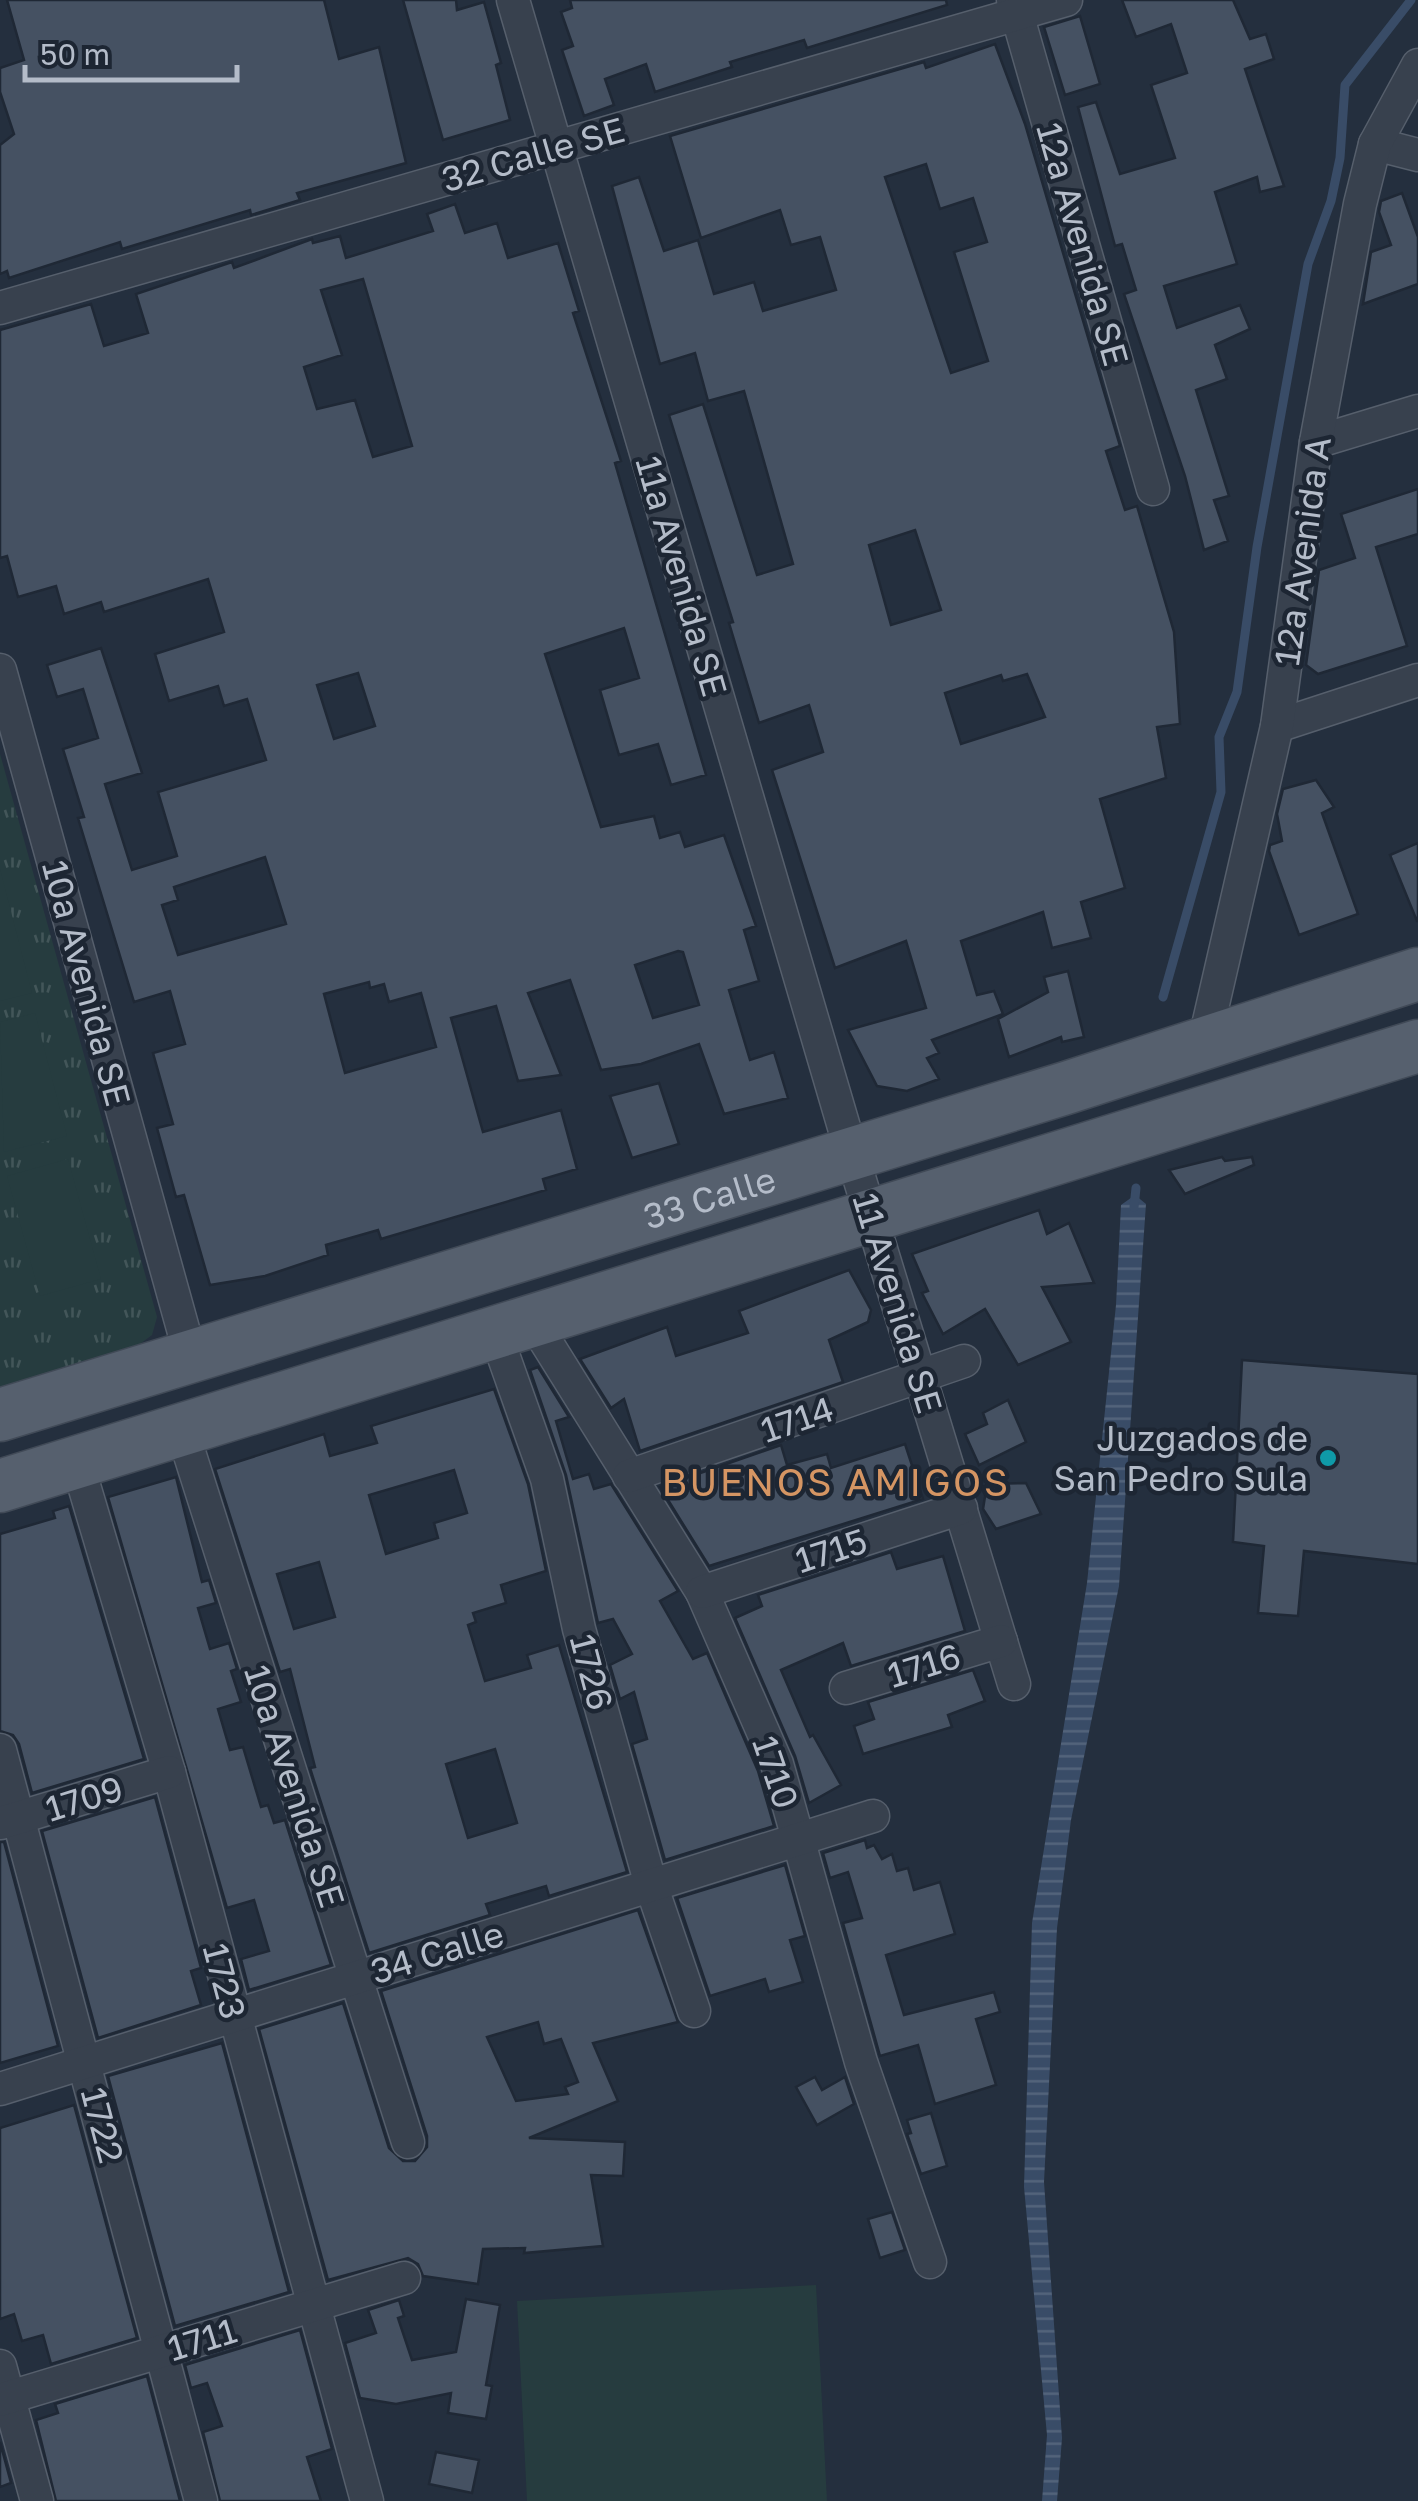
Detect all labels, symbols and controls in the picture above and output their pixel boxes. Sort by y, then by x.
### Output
scale bar [25,20,238,82]
text: 50 m [40,36,110,72]
street label: 32 Calle SE [437,108,629,200]
street label: 12a Avenida SE [1028,118,1138,370]
street label: 12a Avenida A [1265,434,1339,668]
street label: 11a Avenida SE [628,451,736,701]
street label: 10a Avenida SE [34,856,140,1110]
street label: 33 Calle [638,1157,780,1237]
street label: 11 Avenida SE [845,1188,951,1418]
street label: 1714 [755,1387,839,1451]
place label: Juzgados de San Pedro Sula [1054,1417,1308,1499]
marker: Juzgados de San Pedro Sula [1317,1447,1339,1469]
district label: BUENOS AMIGOS [661,1459,1011,1504]
street label: 1715 [790,1519,872,1581]
street label: 1726 [562,1629,622,1715]
street label: 1716 [883,1634,965,1696]
street label: 10a Avenida SE [236,1659,354,1913]
street label: 1710 [744,1730,808,1814]
street label: 1709 [40,1766,128,1830]
street label: 34 Calle [366,1912,508,1992]
street label: 1723 [195,1939,255,2023]
street label: 1722 [73,2083,133,2167]
street label: 1711 [163,2309,241,2369]

